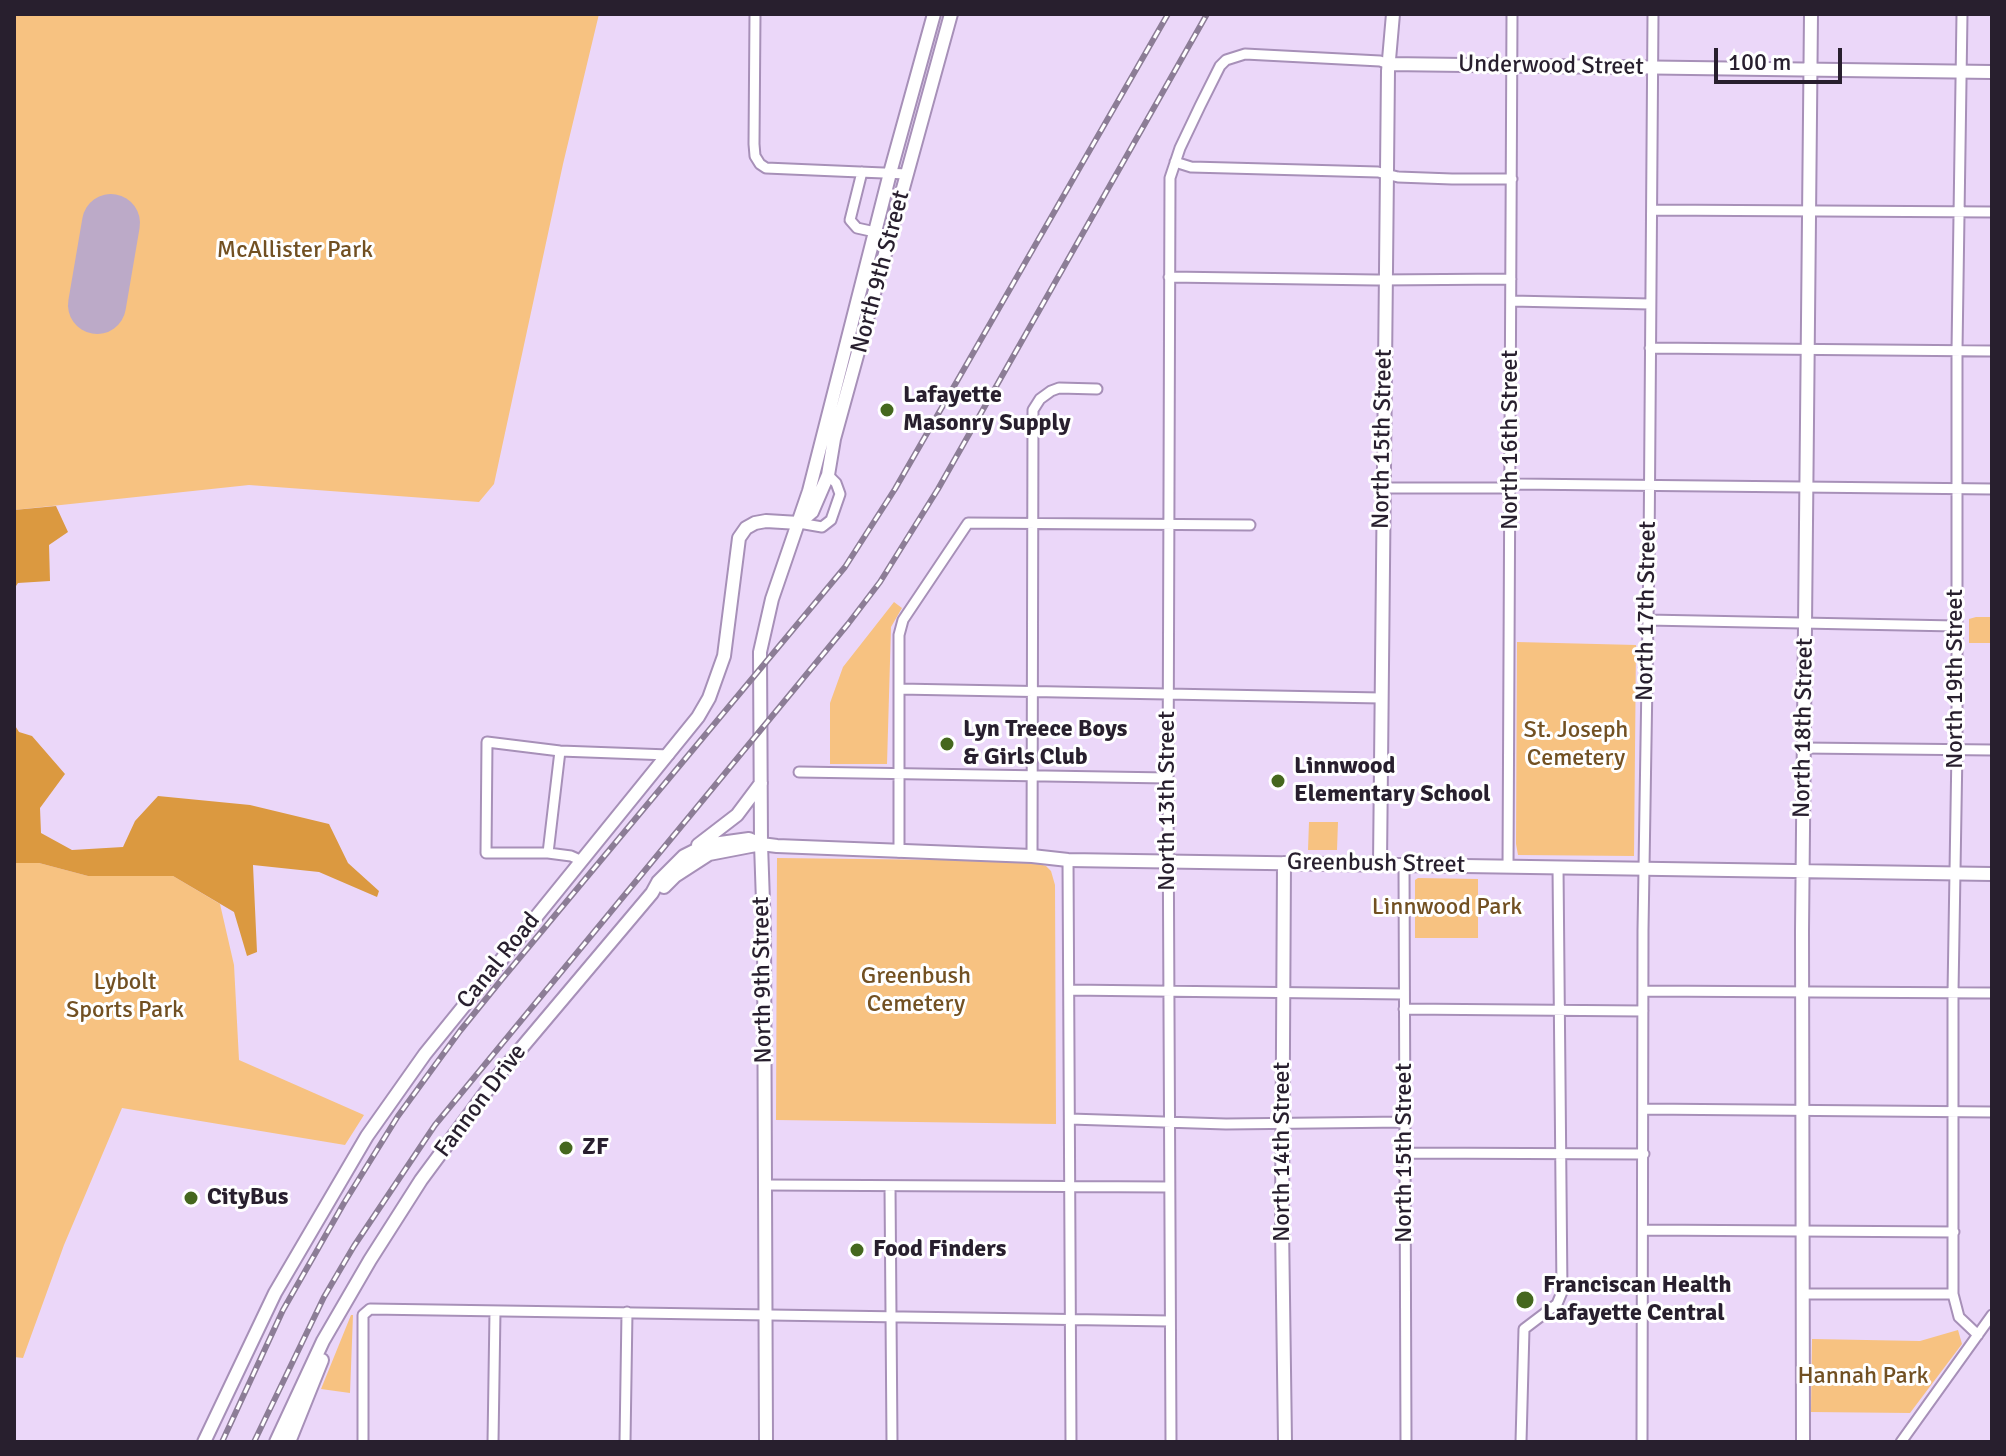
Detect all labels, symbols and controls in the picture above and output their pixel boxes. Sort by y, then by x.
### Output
scale bar [1718,32,1846,82]
text: 100 m [1728,47,1791,77]
street label: Underwood Street [1458,50,1644,82]
street label: North 9th Street [845,188,917,356]
park label: McAllister Park [217,237,373,265]
street label: North 15th Street [1367,349,1399,529]
street label: North 16th Street [1497,350,1525,530]
place label: Lafayette Masonry Supply [903,382,1071,438]
marker: Lafayette Masonry Supply [878,401,896,419]
street label: North 17th Street [1631,521,1663,701]
street label: North 19th Street [1942,589,1970,769]
street label: North 18th Street [1788,638,1820,818]
street label: North 13th Street [1154,711,1182,891]
place label: Lyn Treece Boys & Girls Club [963,716,1127,772]
park label: St. Joseph Cemetery [1524,717,1628,773]
marker: Lyn Treece Boys & Girls Club [938,735,956,753]
place label: Linnwood Elementary School [1294,753,1491,809]
marker: Linnwood Elementary School [1269,772,1287,790]
street label: Greenbush Street [1287,848,1465,880]
park label: Linnwood Park [1372,894,1522,922]
street label: North 9th Street [747,896,779,1064]
street label: Canal Road [451,907,547,1015]
park label: Greenbush Cemetery [861,963,971,1019]
park label: Lybolt Sports Park [66,969,184,1025]
street label: Fannon Drive [429,1039,533,1163]
street label: North 14th Street [1269,1062,1297,1242]
street label: North 15th Street [1391,1063,1419,1243]
place label: ZF [582,1134,609,1162]
marker: ZF [557,1139,575,1157]
place label: CityBus [207,1184,288,1212]
marker: CityBus [182,1189,200,1207]
place label: Food Finders [873,1236,1006,1264]
marker: Food Finders [848,1241,866,1259]
place label: Franciscan Health Lafayette Central [1543,1272,1731,1328]
marker: Franciscan Health Lafayette Central [1514,1289,1536,1311]
park label: Hannah Park [1797,1363,1929,1391]

